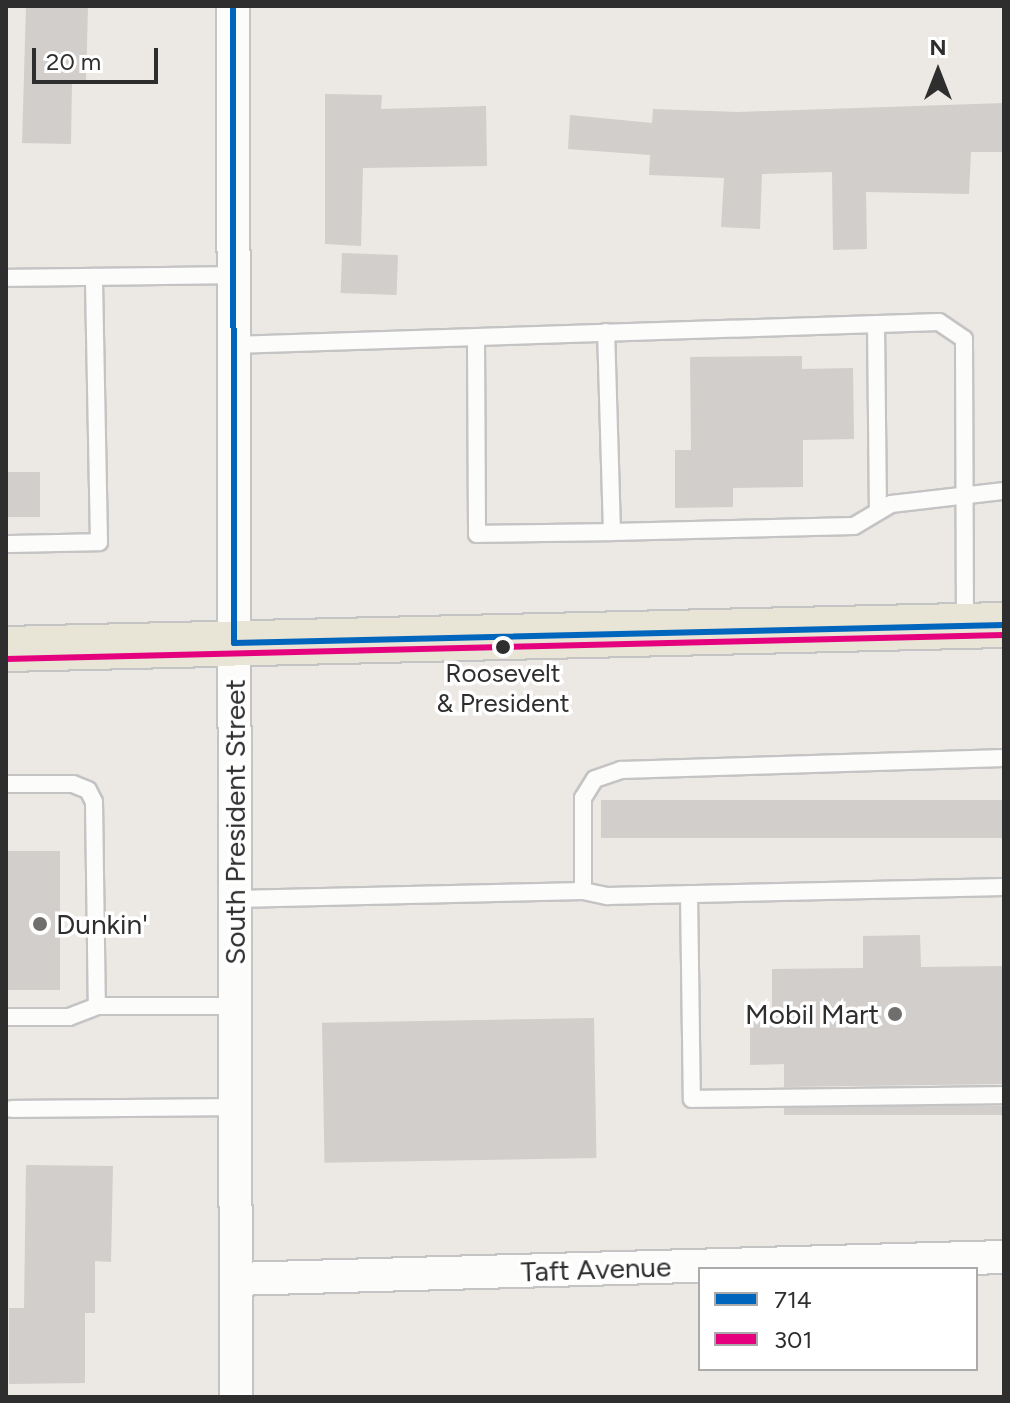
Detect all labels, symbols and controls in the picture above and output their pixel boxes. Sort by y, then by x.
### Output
scale bar [36,32,162,82]
north arrow [898,32,978,112]
text: N [929,34,947,61]
text: 20 m [46,47,101,76]
marker: Roosevelt & President [495,639,511,655]
place label: Roosevelt & President [436,658,570,720]
street label: South President Street [218,679,252,965]
place label: Dunkin' [56,907,148,941]
marker: Dunkin' [31,915,49,933]
place label: Mobil Mart [745,997,879,1031]
marker: Mobil Mart [886,1005,904,1023]
street label: Taft Avenue [520,1250,672,1288]
legend [698,1267,978,1371]
text: 714 [774,1285,812,1314]
text: 301 [774,1325,812,1354]

